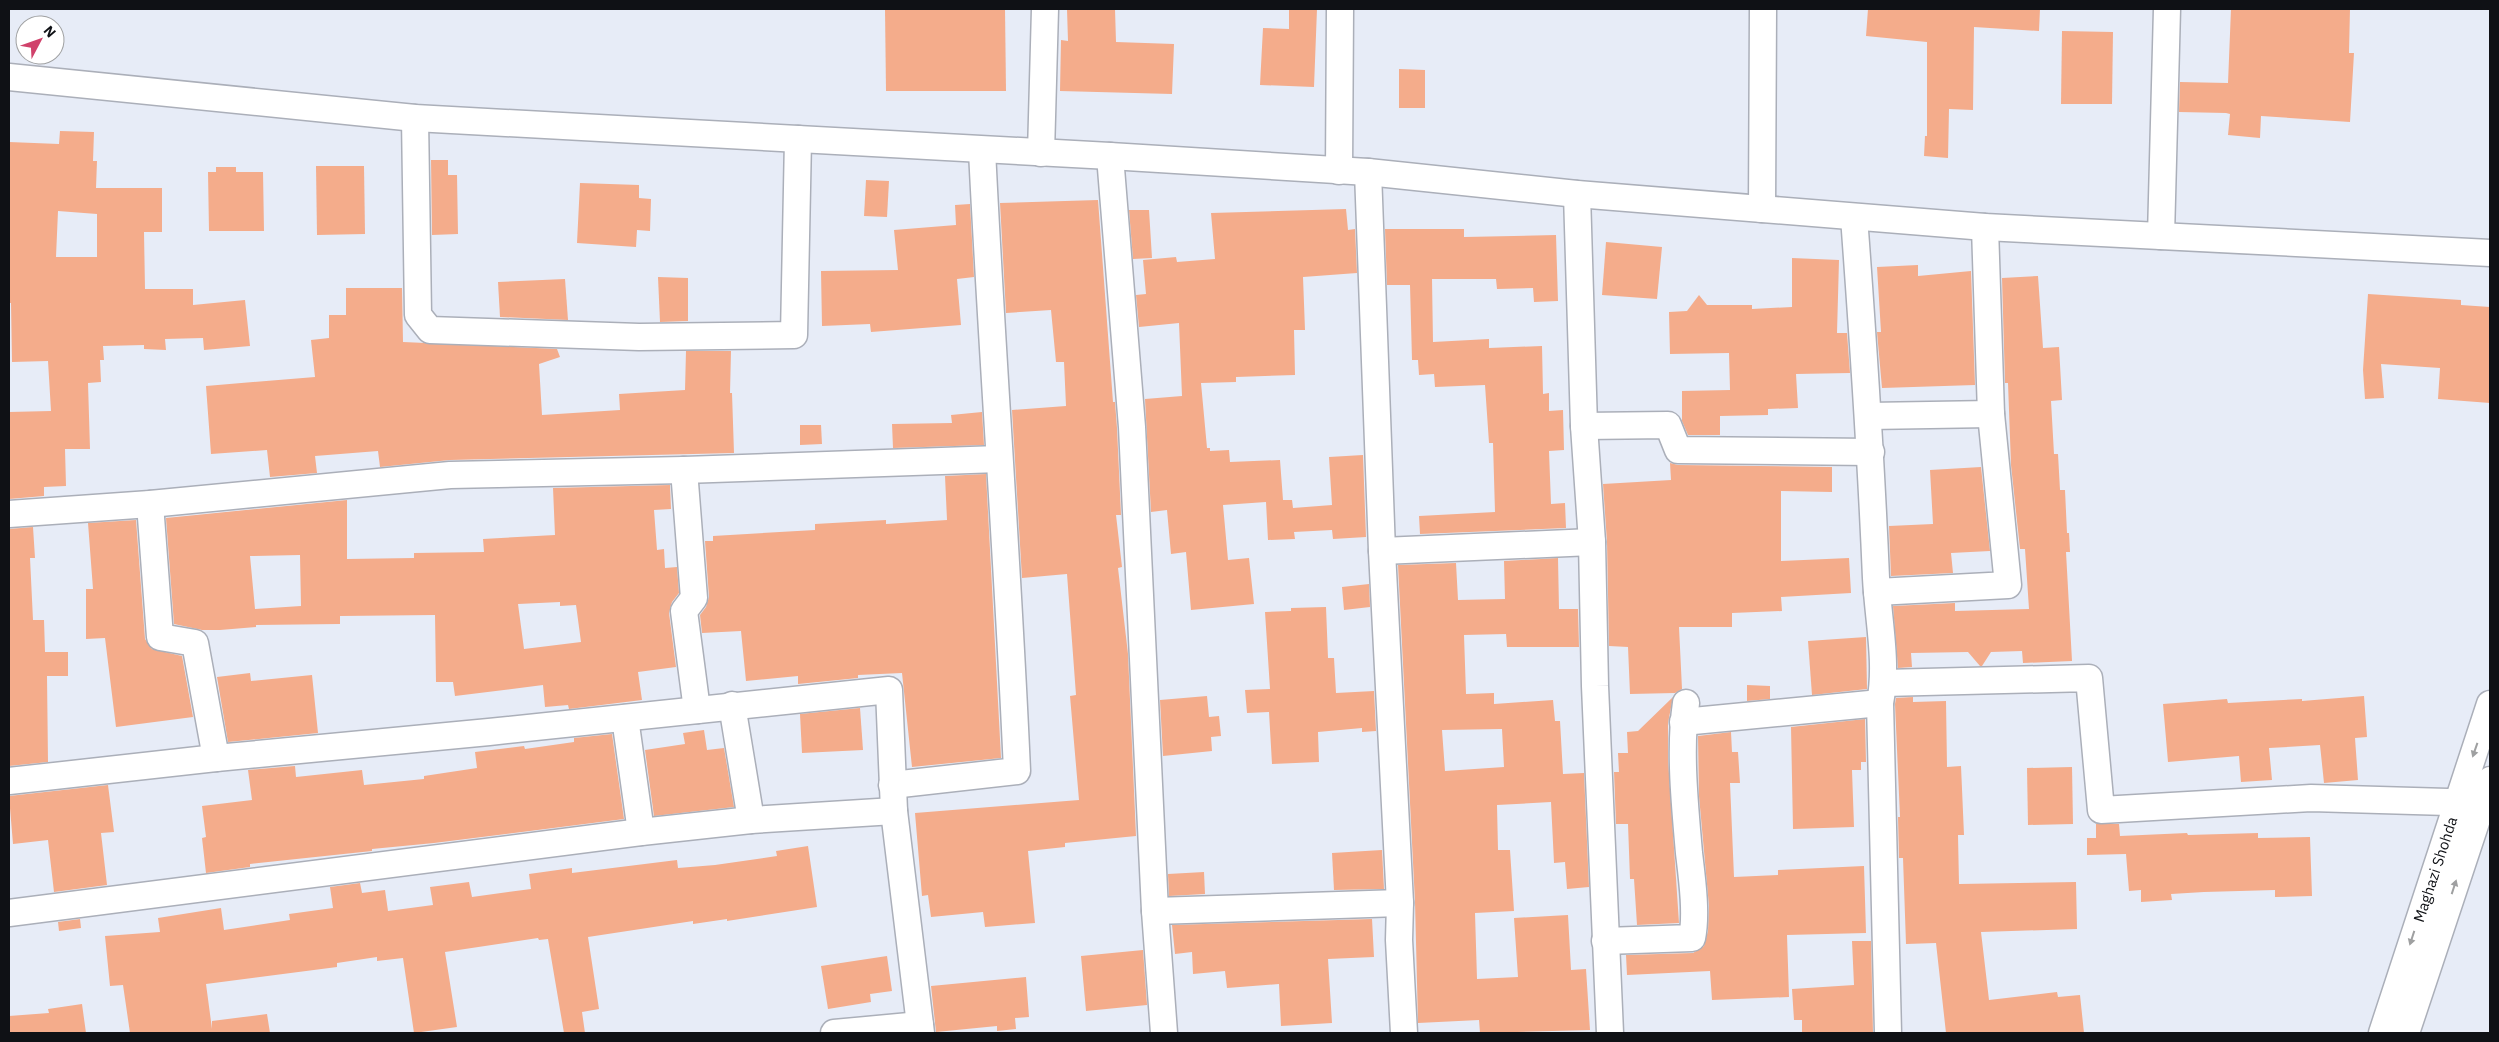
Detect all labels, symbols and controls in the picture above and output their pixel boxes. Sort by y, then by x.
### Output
north arrow [15,15,65,65]
text: N [40,22,60,41]
one-way arrow [2470,743,2478,758]
street label: Maghazi Shohda [2409,814,2461,925]
one-way arrow [2451,880,2459,895]
one-way arrow [2408,930,2416,945]

